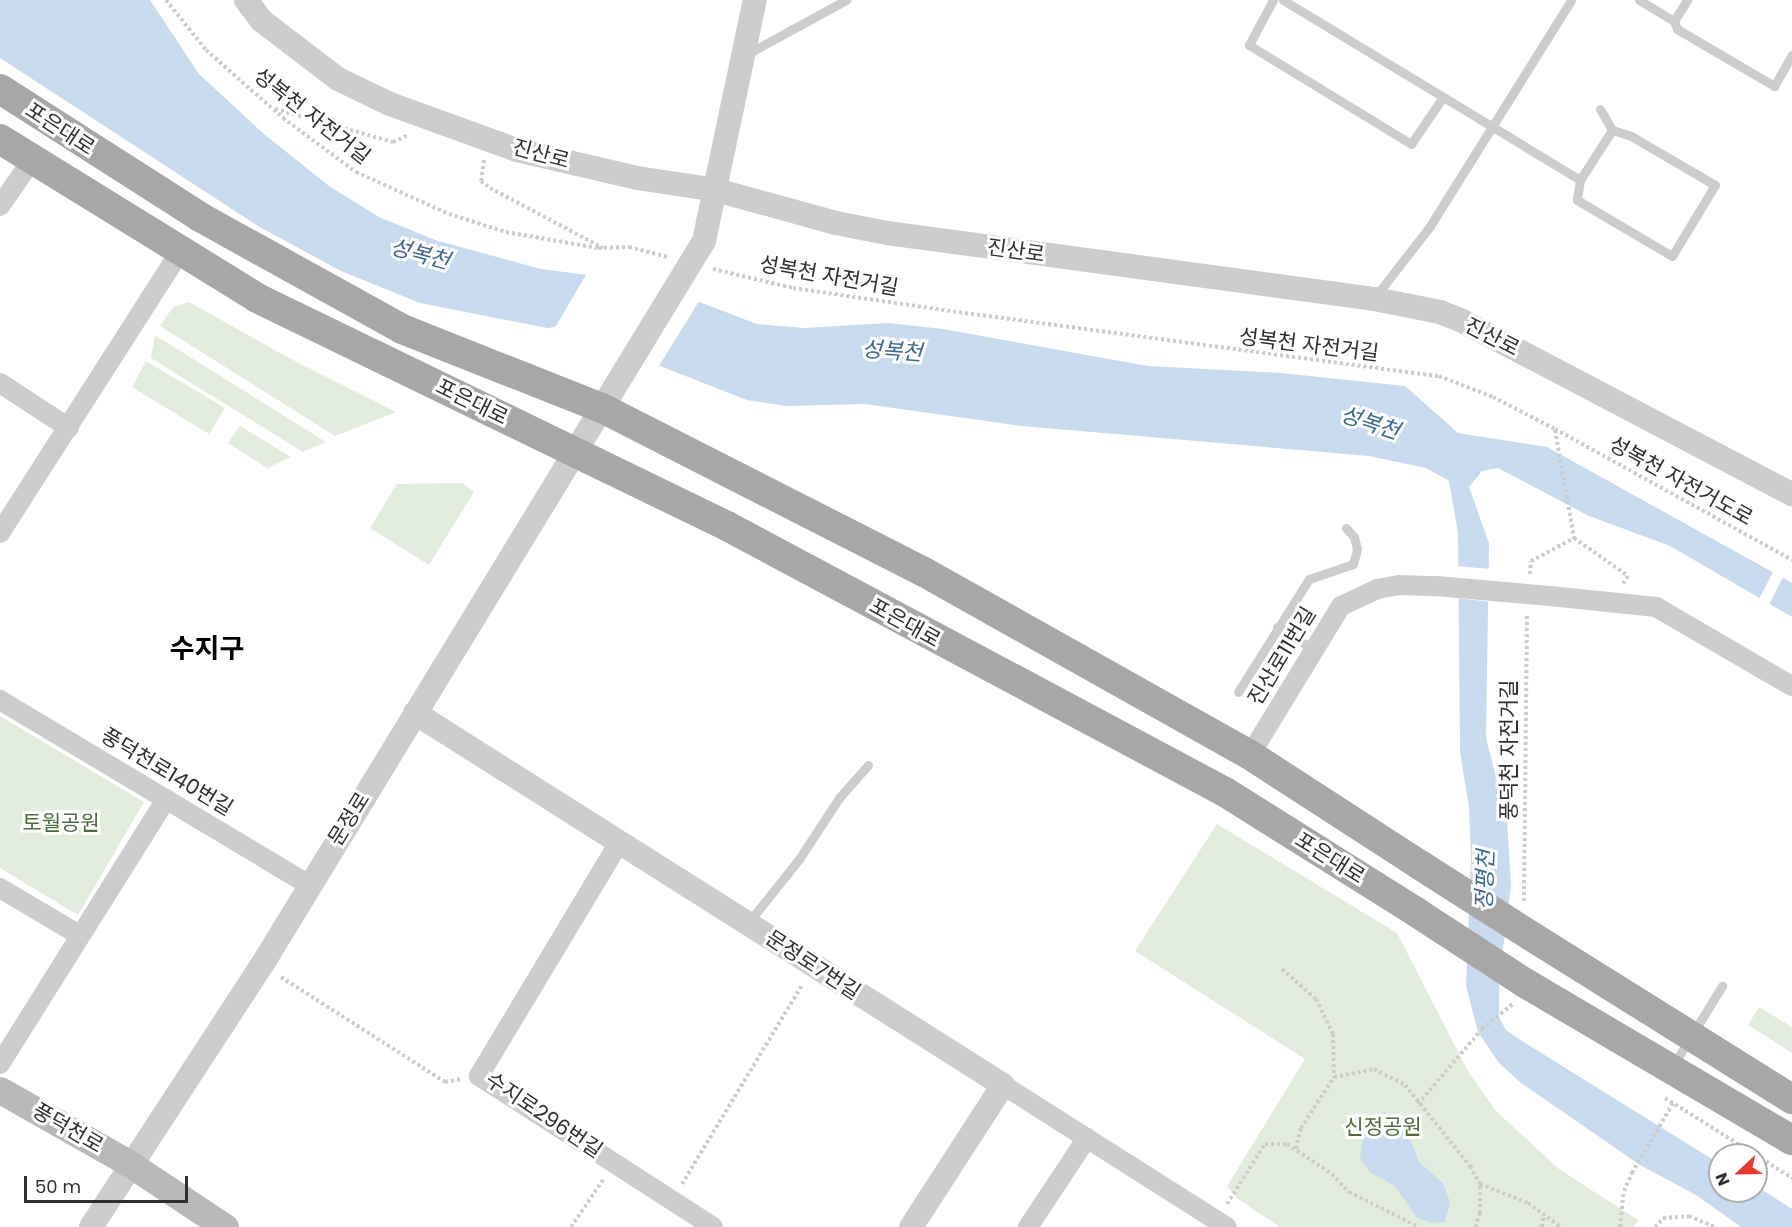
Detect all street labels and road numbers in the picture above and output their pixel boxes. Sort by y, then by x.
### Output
street label: 성복천 자전거길 [249,63,375,169]
street label: 포은대로 [21,97,99,161]
street label: 진산로 [510,134,572,174]
street label: 진산로 [986,234,1046,268]
street label: 성복천 자전거길 [757,251,901,301]
street label: 진산로 [1460,313,1524,361]
street label: 성복천 자전거길 [1238,324,1380,366]
street label: 포은대로 [432,374,512,430]
street label: 성복천 자전거도로 [1605,431,1757,531]
street label: 포은대로 [865,593,945,653]
street label: 진산로11번길 [1243,602,1321,710]
street label: 풍덕천 자전거길 [1496,680,1522,820]
street label: 풍덕천로140번길 [97,723,237,821]
street label: 문정로 [323,788,375,850]
street label: 포은대로 [1291,827,1369,889]
street label: 문정로7번길 [761,925,865,1005]
street label: 수지로296번길 [481,1067,607,1163]
street label: 풍덕천로 [28,1098,108,1158]

